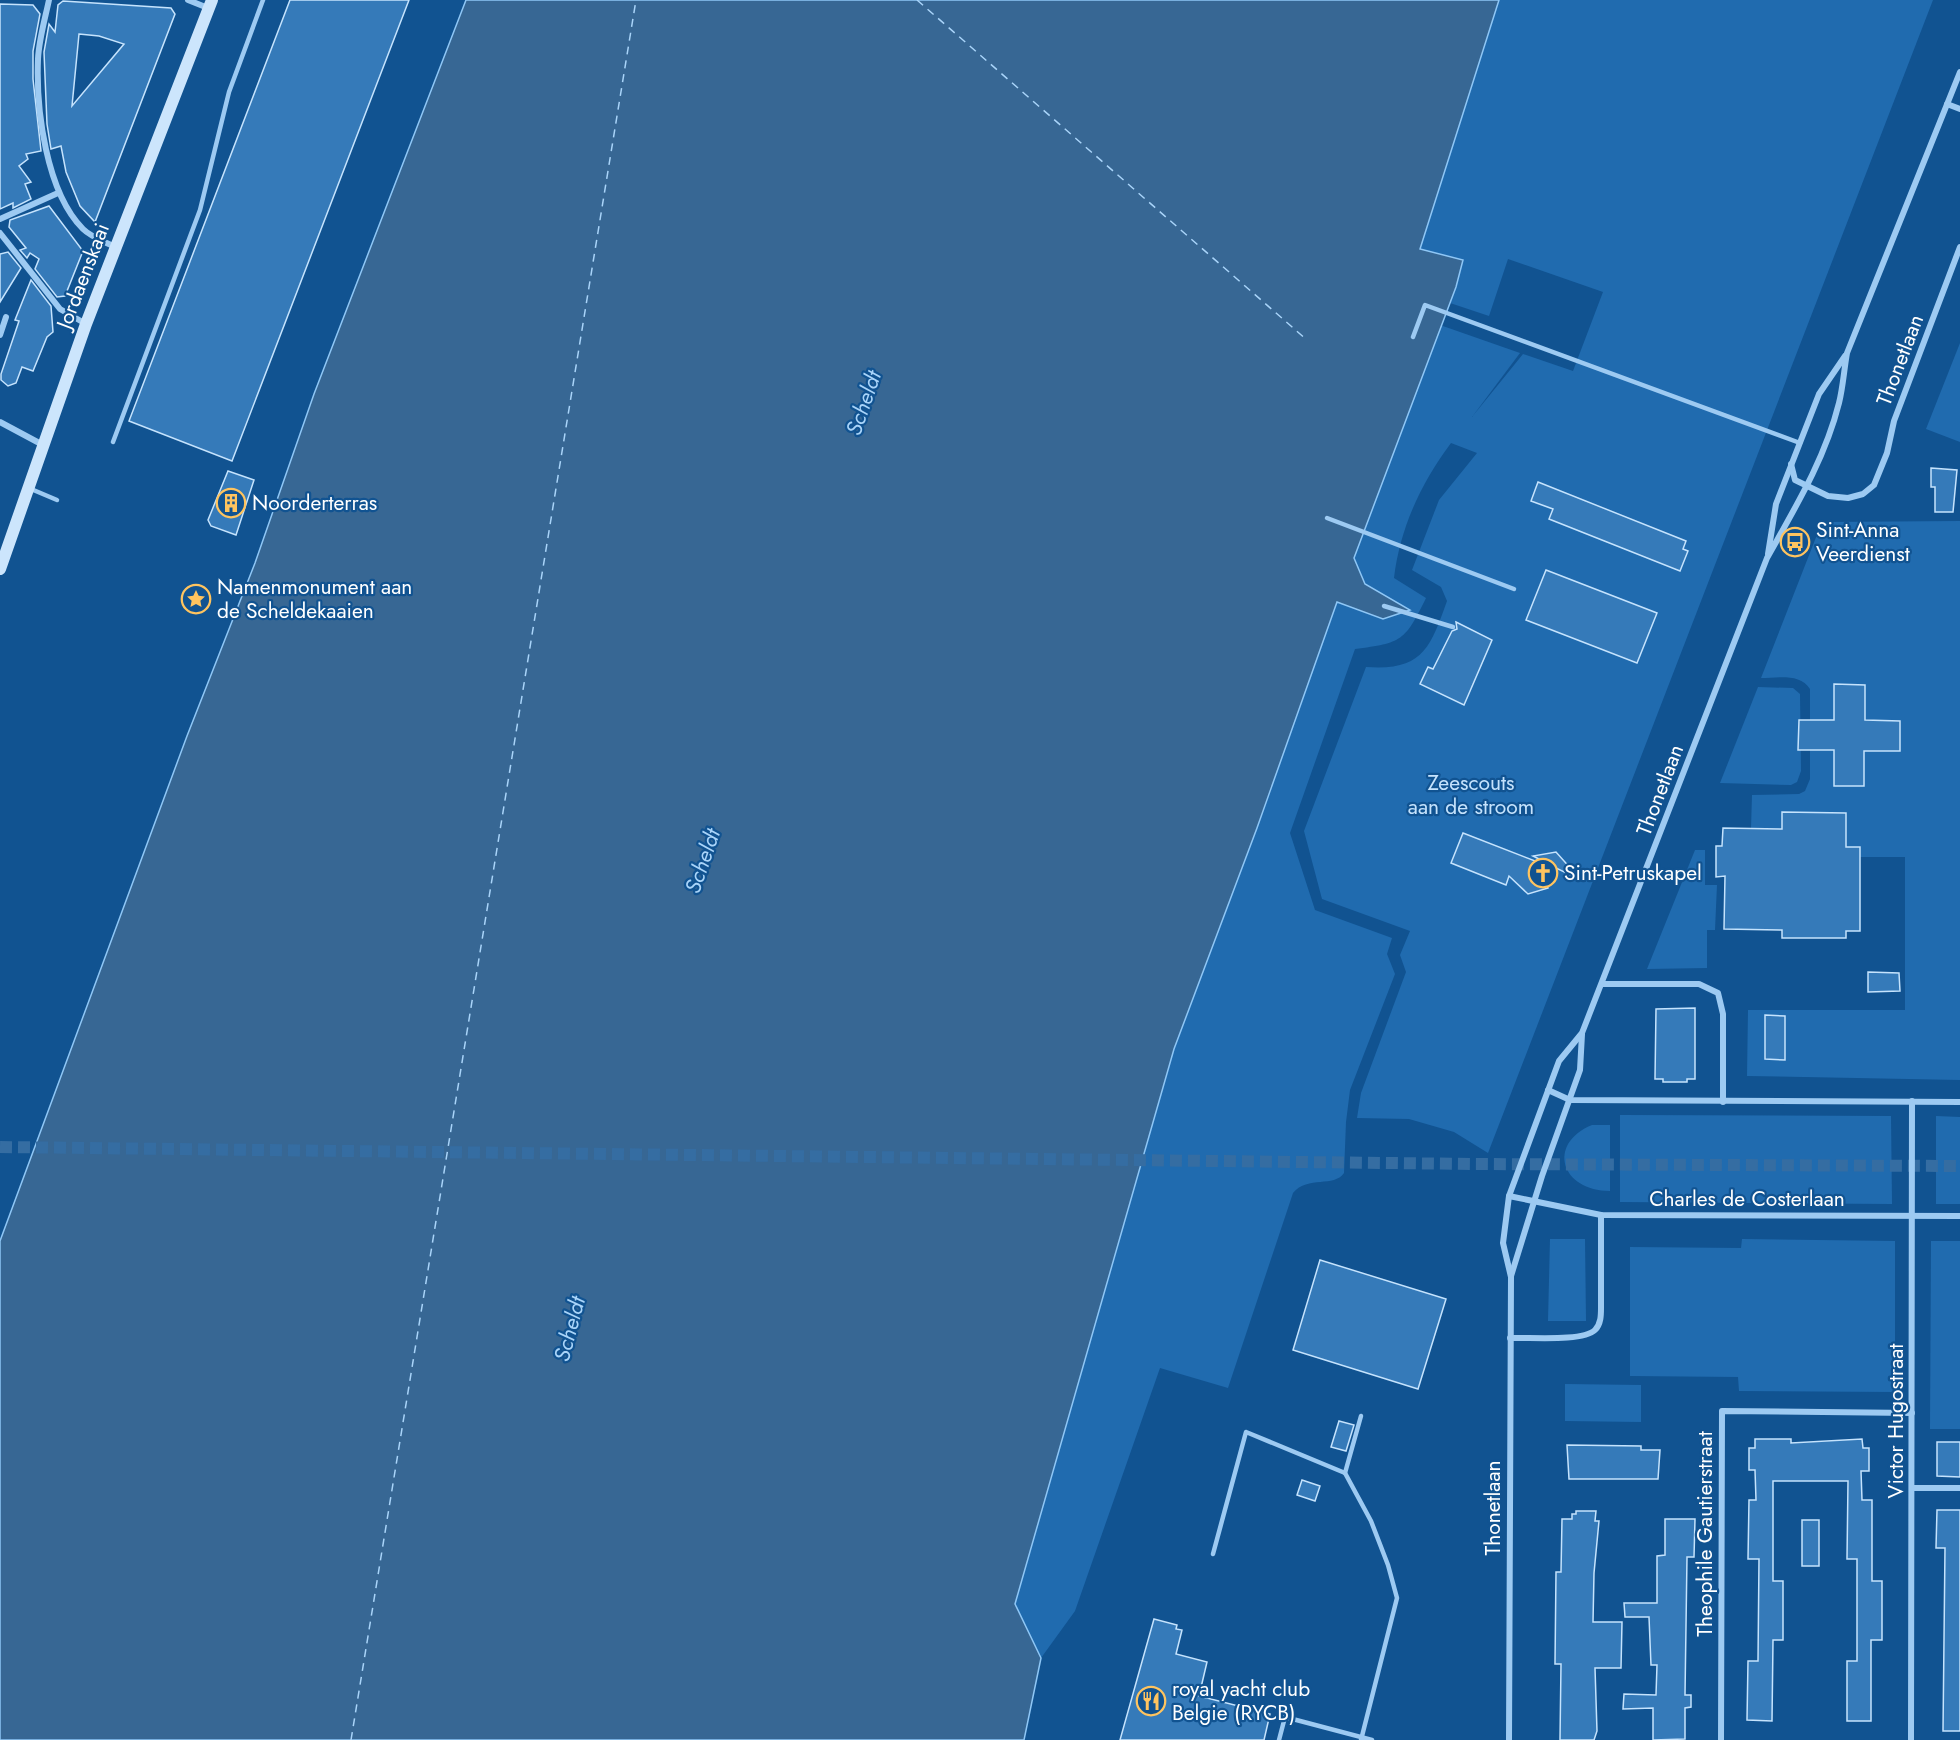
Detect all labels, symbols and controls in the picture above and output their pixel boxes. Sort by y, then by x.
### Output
street label: Jordaenskaai [48,219,117,336]
street label: Thonetlaan [1869,310,1931,410]
water label: Scheldt [837,365,890,440]
building icon: Noorderterras [215,487,247,519]
place label: Noorderterras [252,488,377,518]
place label: Sint-Anna Veerdienst [1816,515,1910,569]
bus stop icon: Sint-Anna Veerdienst [1779,526,1811,558]
place label: Namenmonument aan de Scheldekaaien [217,572,412,626]
place icon: Namenmonument aan de Scheldekaaien [180,583,212,615]
street label: Thonetlaan [1629,740,1691,840]
park label: Zeescouts aan de stroom [1408,768,1534,822]
water label: Scheldt [676,823,729,898]
church icon: Sint-Petruskapel [1527,857,1559,889]
place label: Sint-Petruskapel [1564,858,1702,888]
street label: Charles de Costerlaan [1649,1184,1845,1214]
water label: Scheldt [545,1291,594,1365]
street label: Victor Hugostraat [1881,1344,1911,1498]
street label: Theophile Gautierstraat [1690,1431,1720,1637]
street label: Thonetlaan [1478,1460,1508,1556]
place label: royal yacht club Belgie (RYCB) [1172,1674,1310,1728]
restaurant icon: royal yacht club Belgie (RYCB) [1135,1685,1167,1717]

